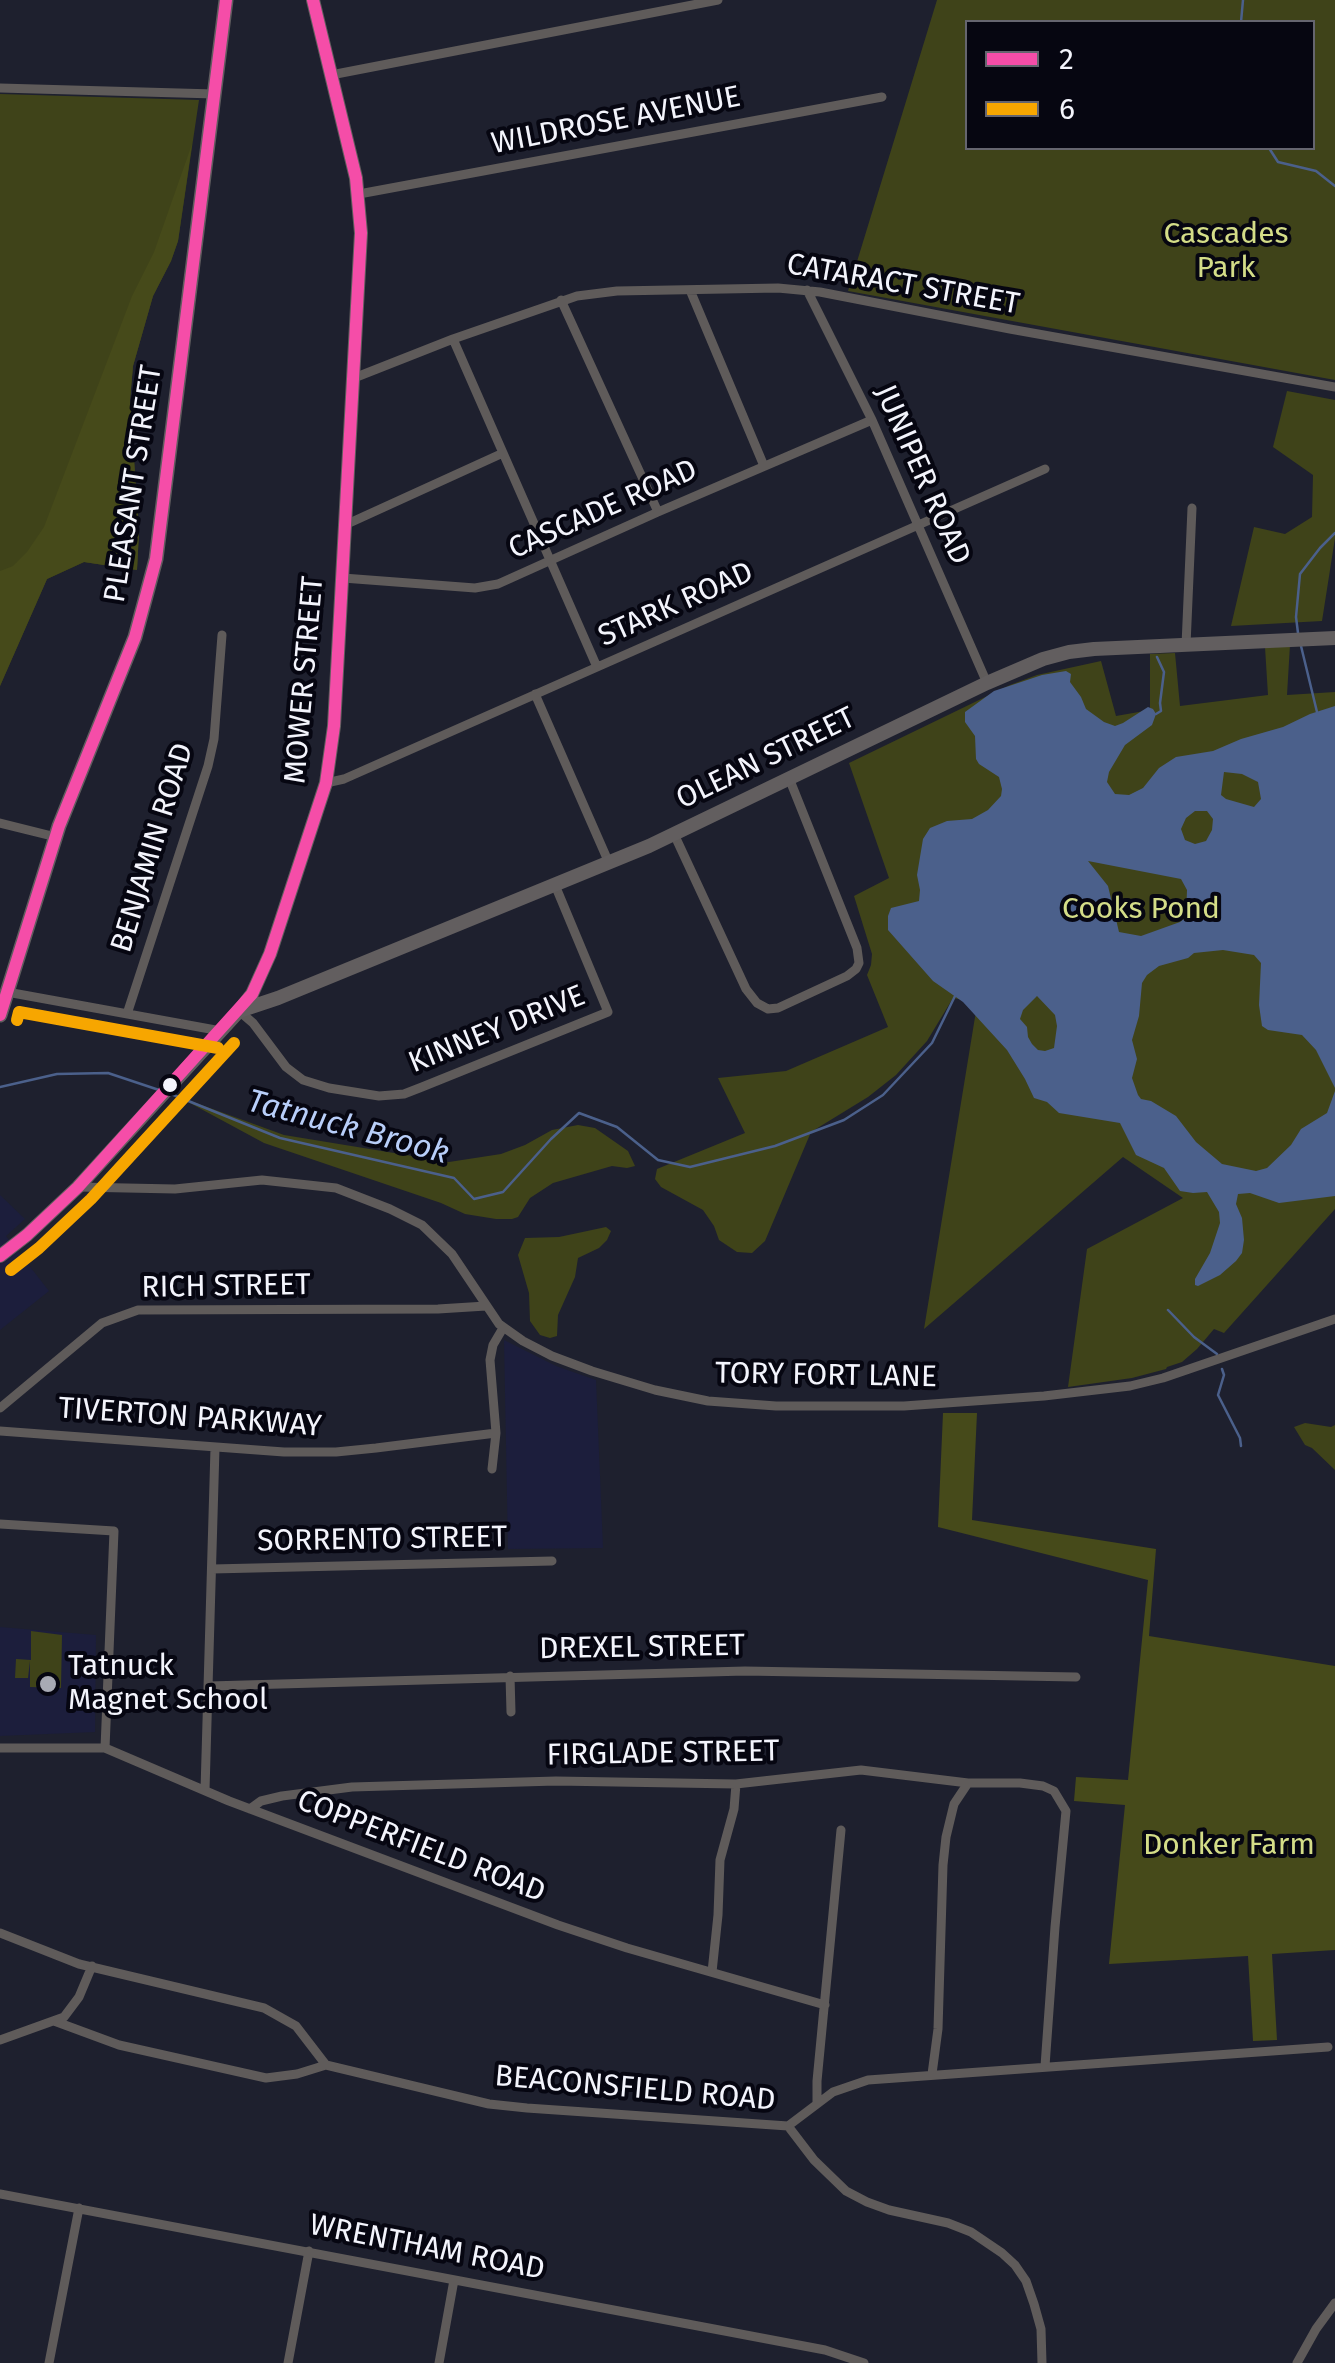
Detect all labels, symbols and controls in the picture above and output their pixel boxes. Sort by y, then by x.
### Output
legend [965,20,1315,150]
text: 2 [1059,41,1074,77]
street label: WILDROSE AVENUE [488,79,744,163]
text: 6 [1059,91,1075,127]
park label: Cascades Park [1163,217,1289,288]
street label: CATARACT STREET [784,247,1022,323]
street label: PLEASANT STREET [97,363,171,605]
street label: JUNIPER ROAD [866,380,978,570]
street label: CASCADE ROAD [503,452,703,568]
street label: STARK ROAD [593,555,759,655]
street label: MOWER STREET [278,575,332,785]
street label: OLEAN STREET [671,700,861,818]
street label: BENJAMIN ROAD [104,739,202,957]
park label: Cooks Pond [1062,892,1220,928]
street label: KINNEY DRIVE [404,978,590,1082]
unlabelled marker [160,1075,180,1095]
water label: Tatnuck Brook [243,1083,453,1173]
street label: RICH STREET [141,1268,311,1306]
street label: TORY FORT LANE [715,1356,937,1396]
street label: TIVERTON PARKWAY [57,1391,323,1445]
street label: SORRENTO STREET [257,1520,507,1560]
street label: DREXEL STREET [539,1628,745,1668]
place label: Tatnuck Magnet School [68,1649,268,1720]
marker: Tatnuck Magnet School [37,1673,59,1695]
street label: FIRGLADE STREET [546,1734,780,1774]
street label: COPPERFIELD ROAD [292,1783,550,1911]
park label: Donker Farm [1143,1828,1315,1864]
street label: BEACONSFIELD ROAD [493,2059,777,2119]
street label: WRENTHAM ROAD [306,2208,548,2288]

